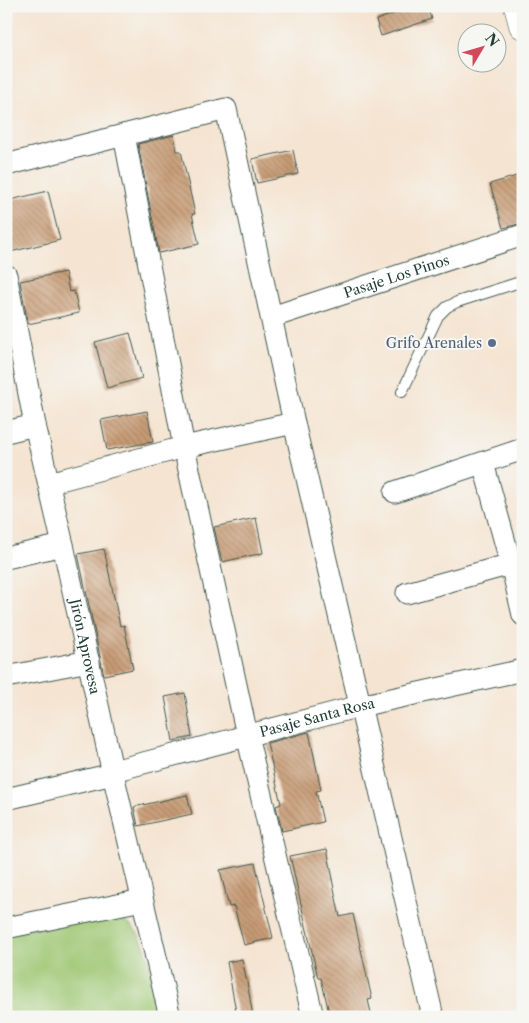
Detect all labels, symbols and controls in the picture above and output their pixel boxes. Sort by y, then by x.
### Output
north arrow [456,22,506,72]
text: N [481,30,503,50]
street label: Pasaje Los Pinos [341,251,452,302]
place label: Grifo Arenales [386,334,482,352]
marker: Grifo Arenales [486,337,498,349]
street label: Jirón Aprovesa [66,595,104,697]
street label: Pasaje Santa Rosa [258,694,377,741]

